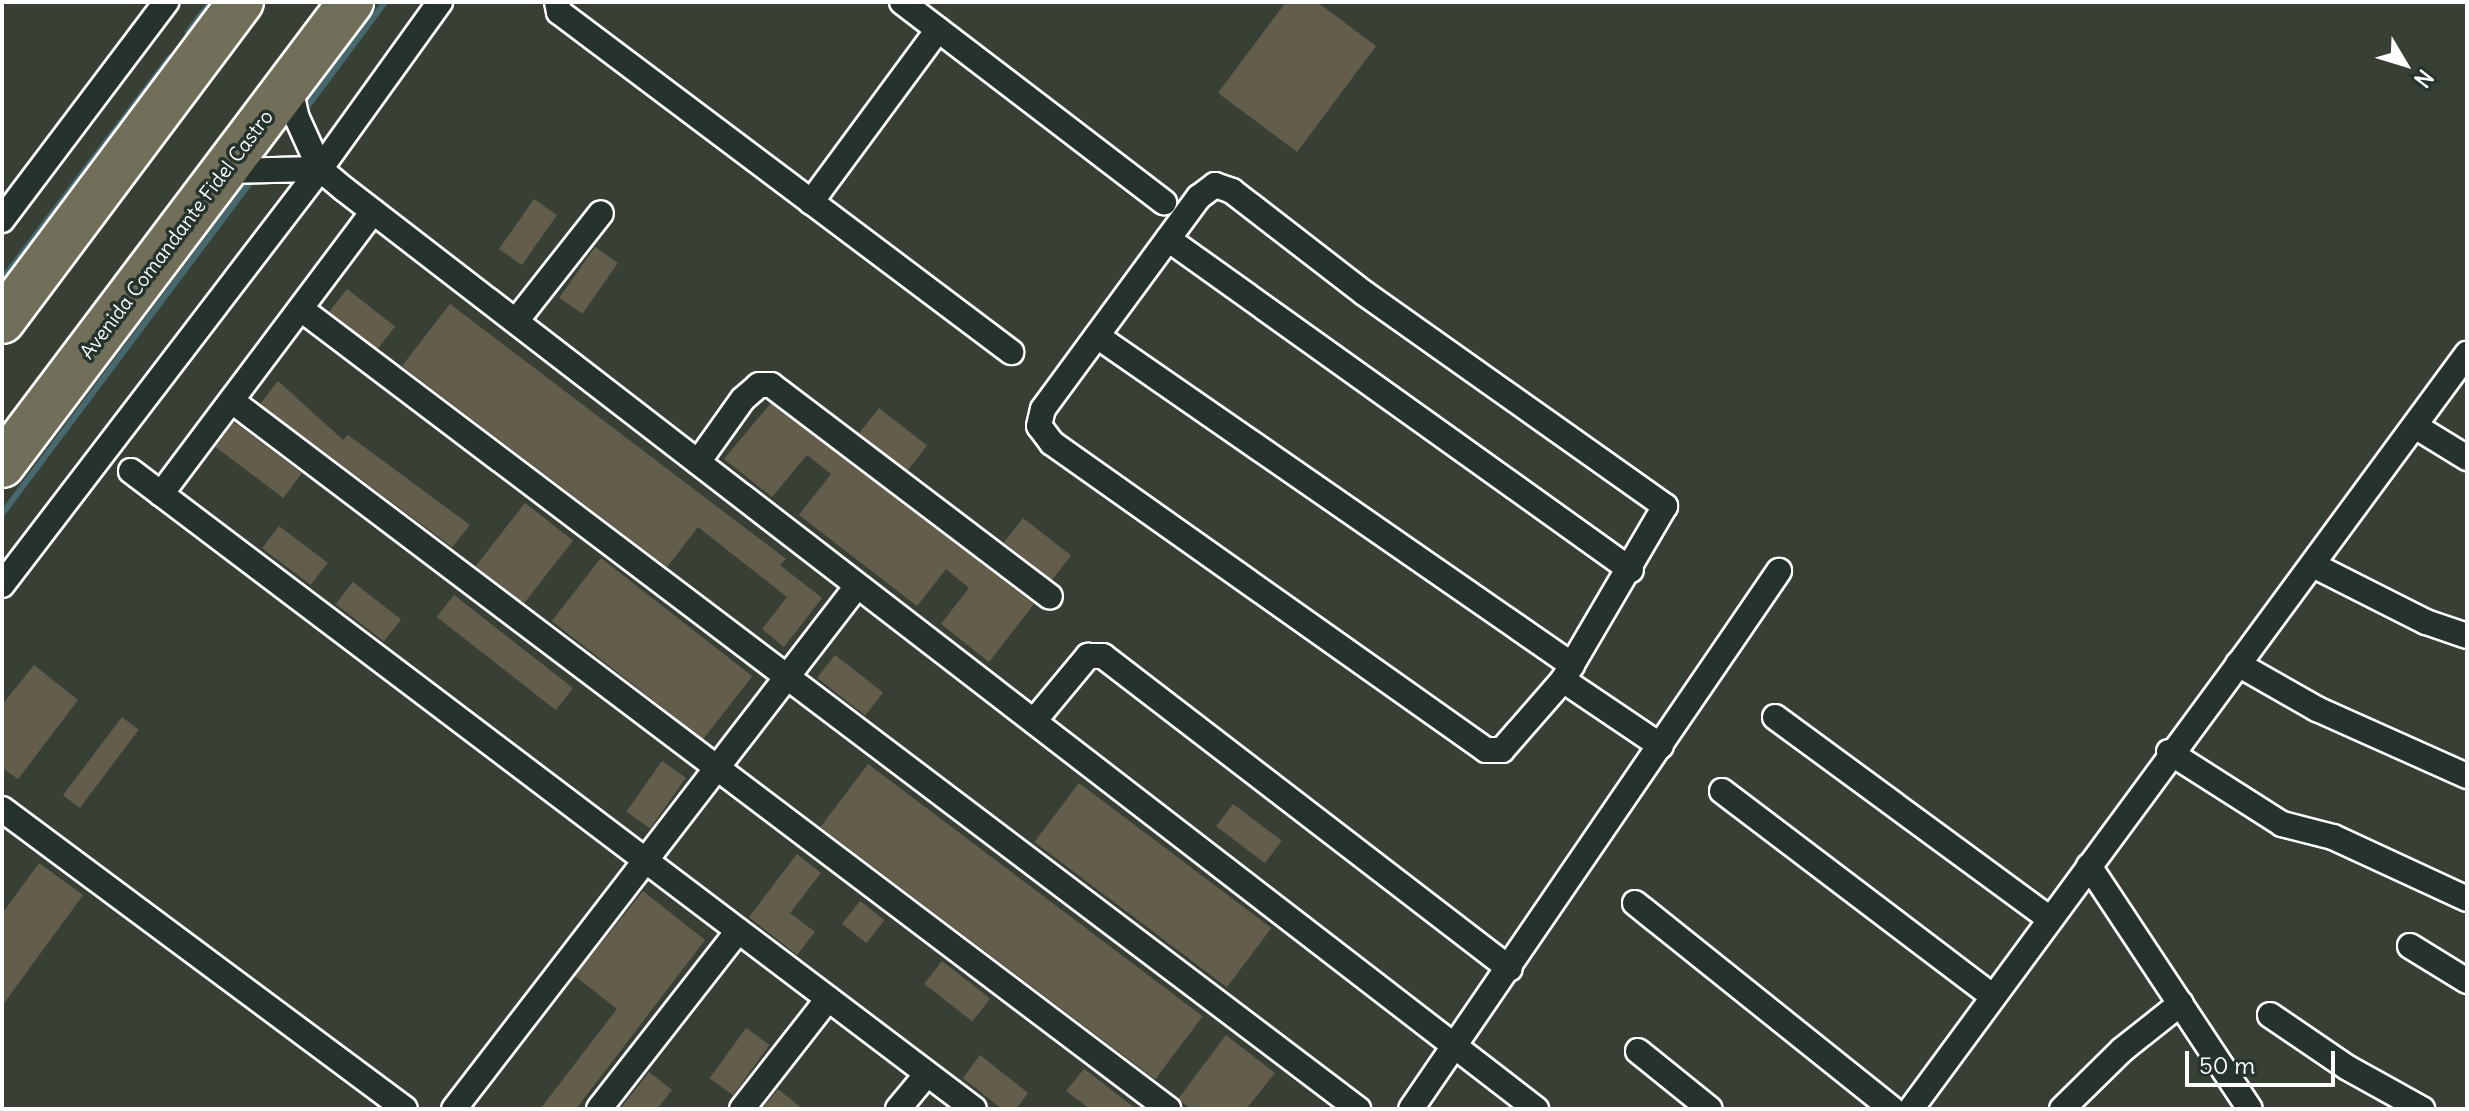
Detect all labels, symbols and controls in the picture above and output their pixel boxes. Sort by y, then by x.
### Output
north arrow [2365,24,2445,104]
text: N [2408,64,2440,93]
street label: Avenida Comandante Fidel Castro [74,105,278,363]
scale bar [2189,1035,2339,1085]
text: 50 m [2199,1050,2255,1080]

